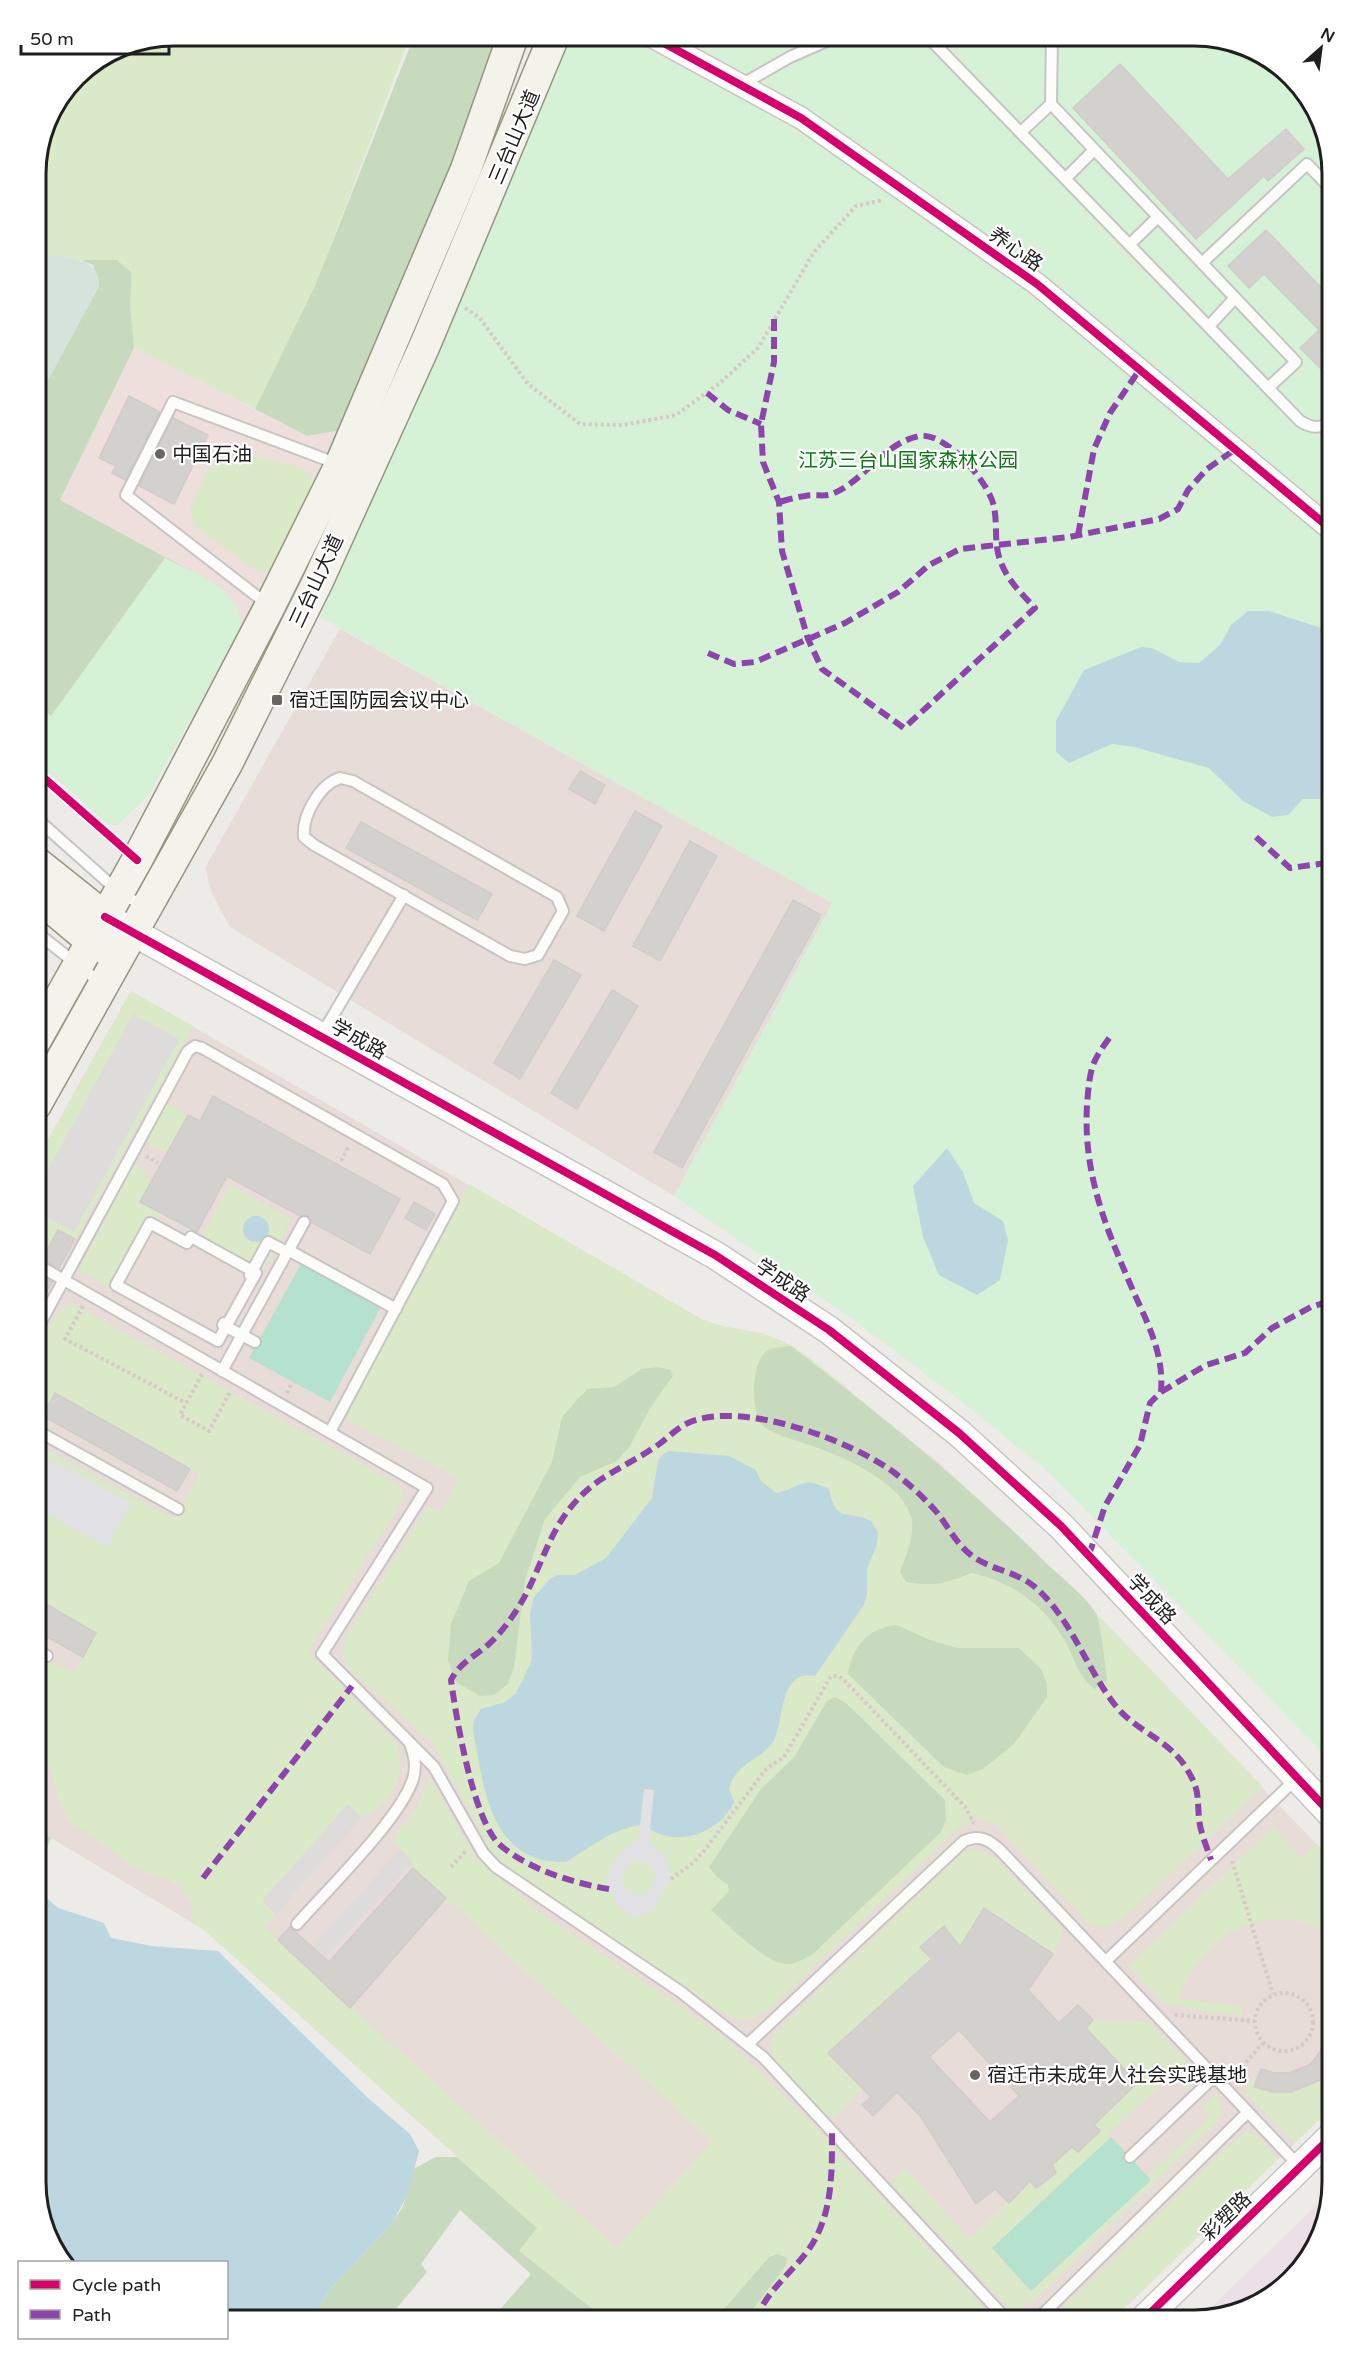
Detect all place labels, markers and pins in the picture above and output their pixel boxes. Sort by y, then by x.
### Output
place label: 中国石油 [172,443,252,467]
marker: 中国石油 [153,447,167,461]
place label: 宿迁国防园会议中心 [289,689,469,713]
marker: 宿迁国防园会议中心 [270,693,284,707]
place label: 宿迁市未成年人社会实践基地 [987,2064,1247,2088]
marker: 宿迁市未成年人社会实践基地 [968,2068,982,2082]

